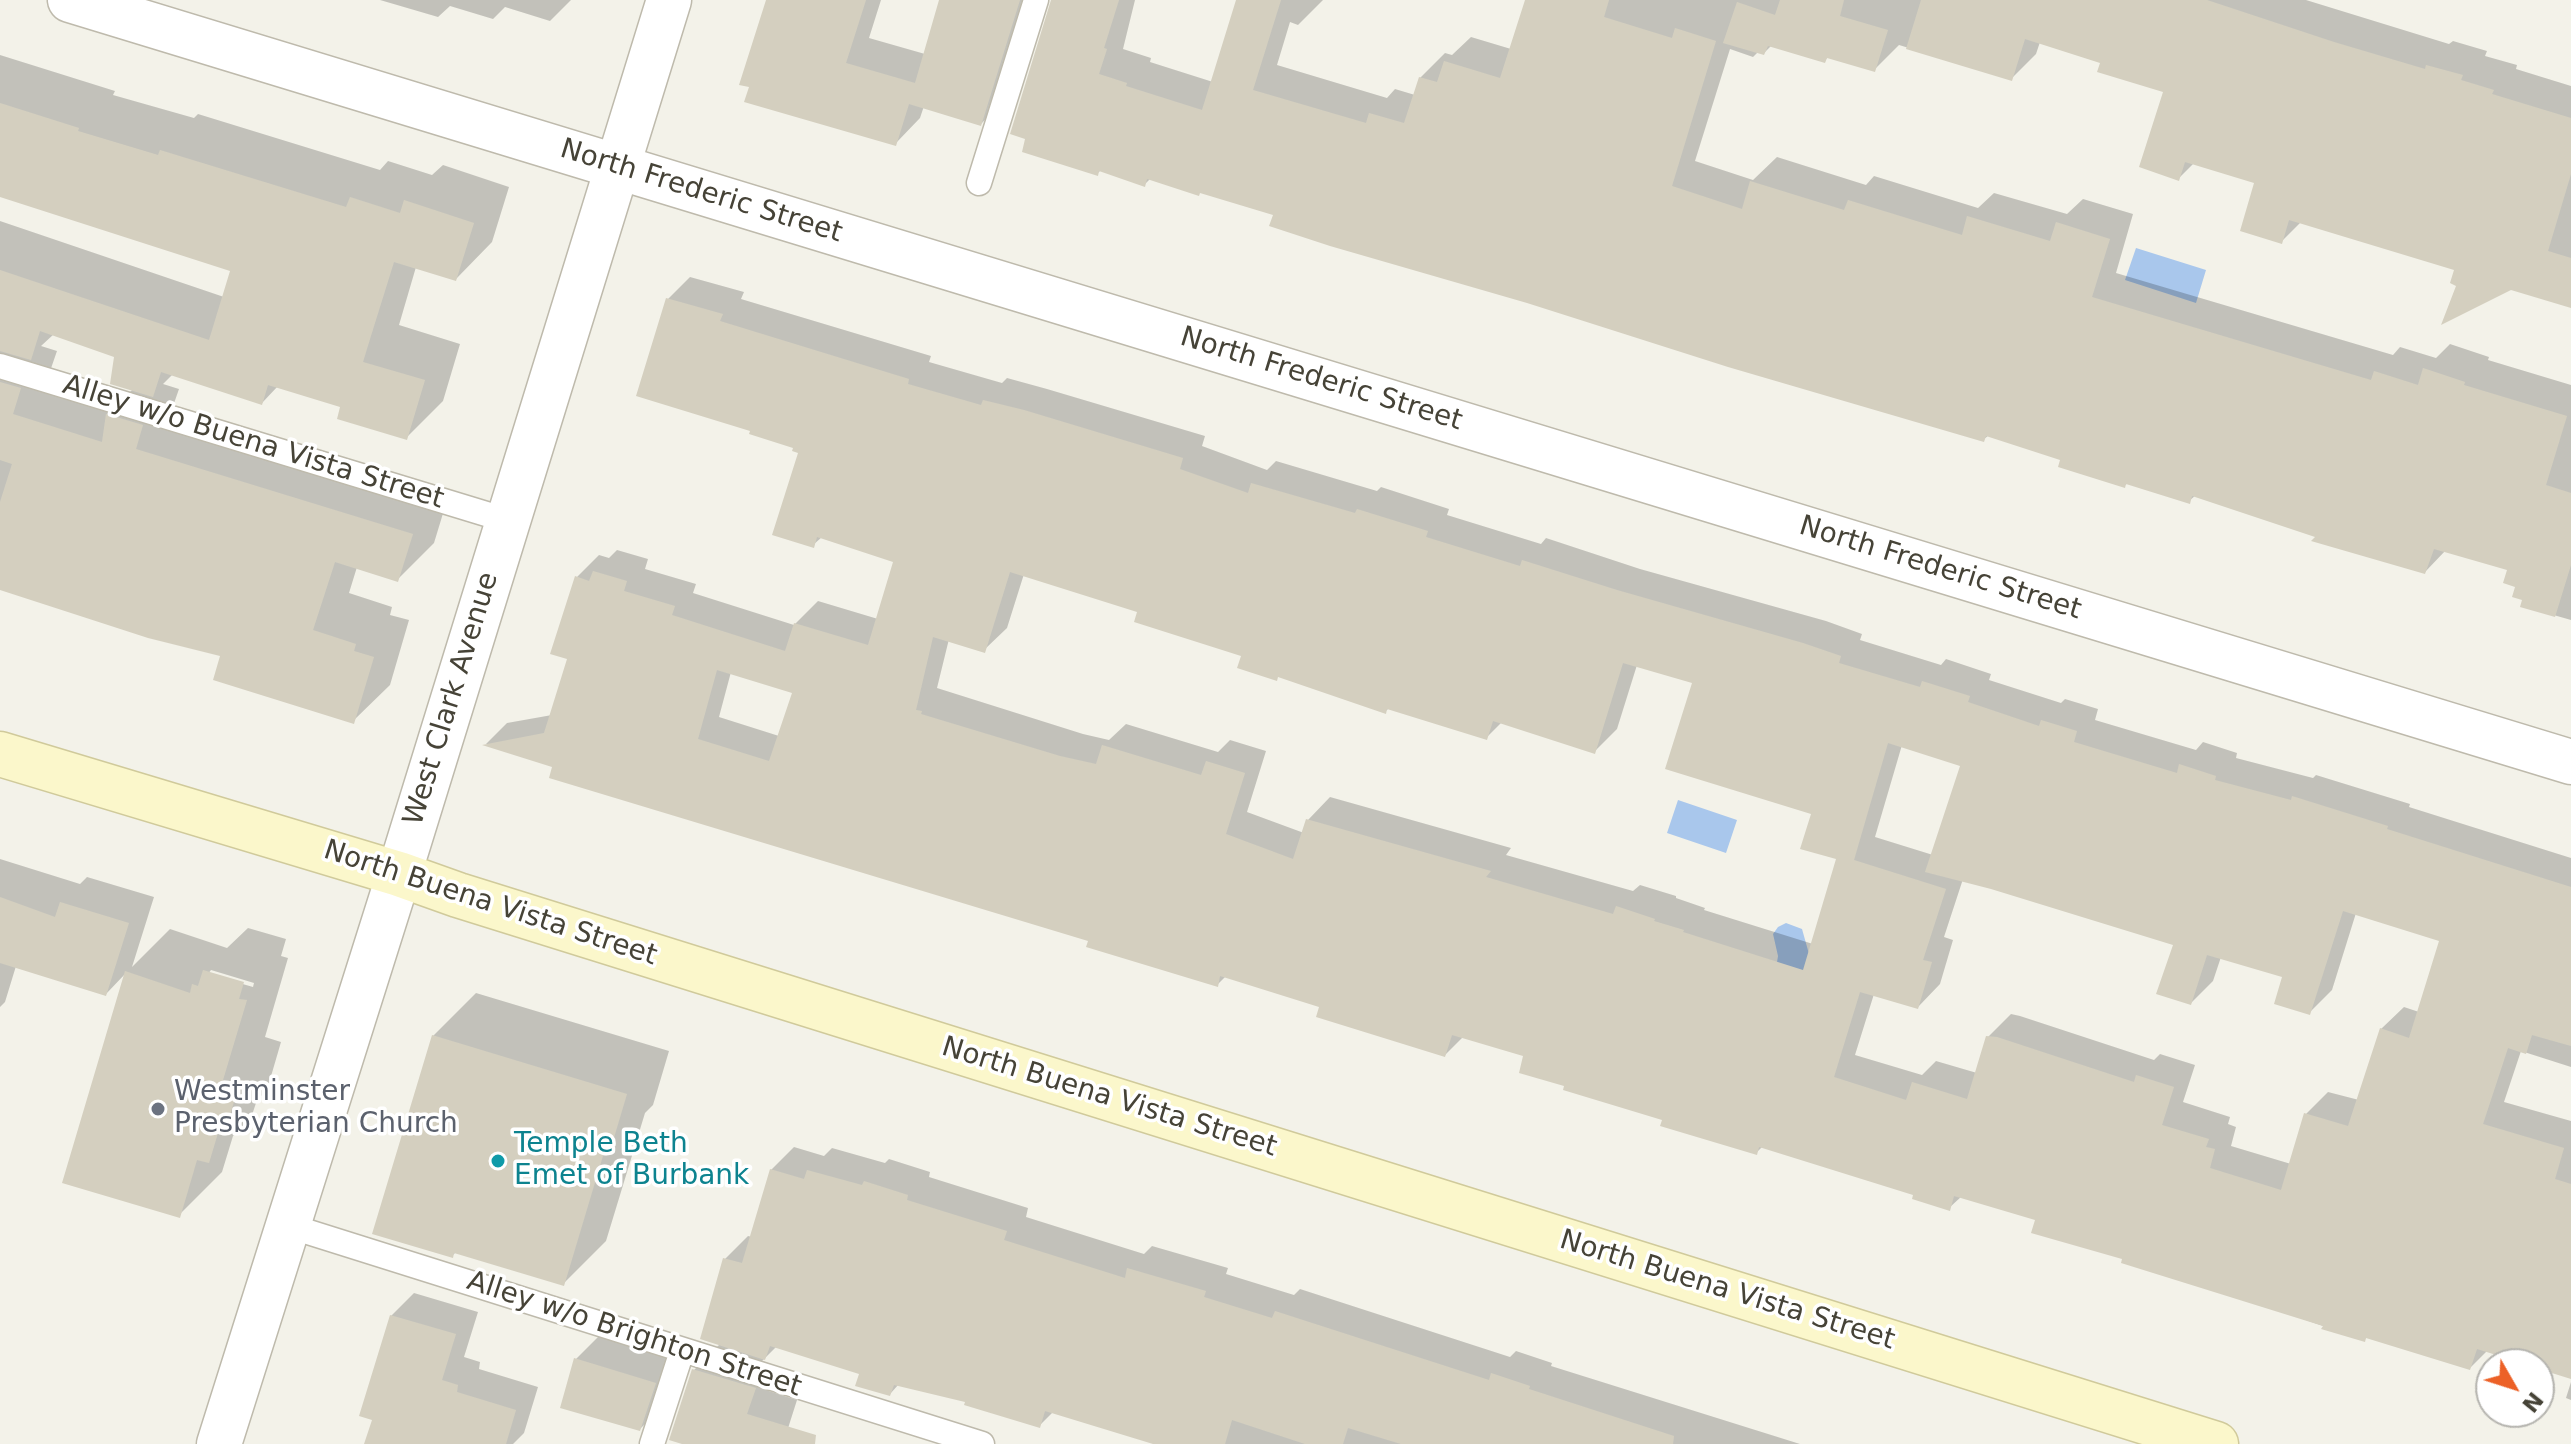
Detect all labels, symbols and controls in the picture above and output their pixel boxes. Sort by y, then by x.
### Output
street label: North Frederic Street [556,133,846,251]
street label: North Frederic Street [1176,321,1466,439]
street label: Alley w/o Buena Vista Street [58,369,448,517]
street label: North Frederic Street [1795,510,2085,628]
street label: West Clark Avenue [398,568,506,830]
street label: North Buena Vista Street [319,834,661,974]
street label: North Buena Vista Street [938,1031,1280,1165]
place label: Westminster Presbyterian Church [174,1076,458,1142]
marker: Westminster Presbyterian Church [149,1100,167,1118]
place label: Temple Beth Emet of Burbank [514,1128,749,1194]
marker: Temple Beth Emet of Burbank [489,1152,507,1170]
street label: North Buena Vista Street [1556,1224,1898,1358]
street label: Alley w/o Brighton Street [463,1265,805,1405]
north arrow [2475,1348,2555,1428]
text: N [2517,1387,2548,1417]

